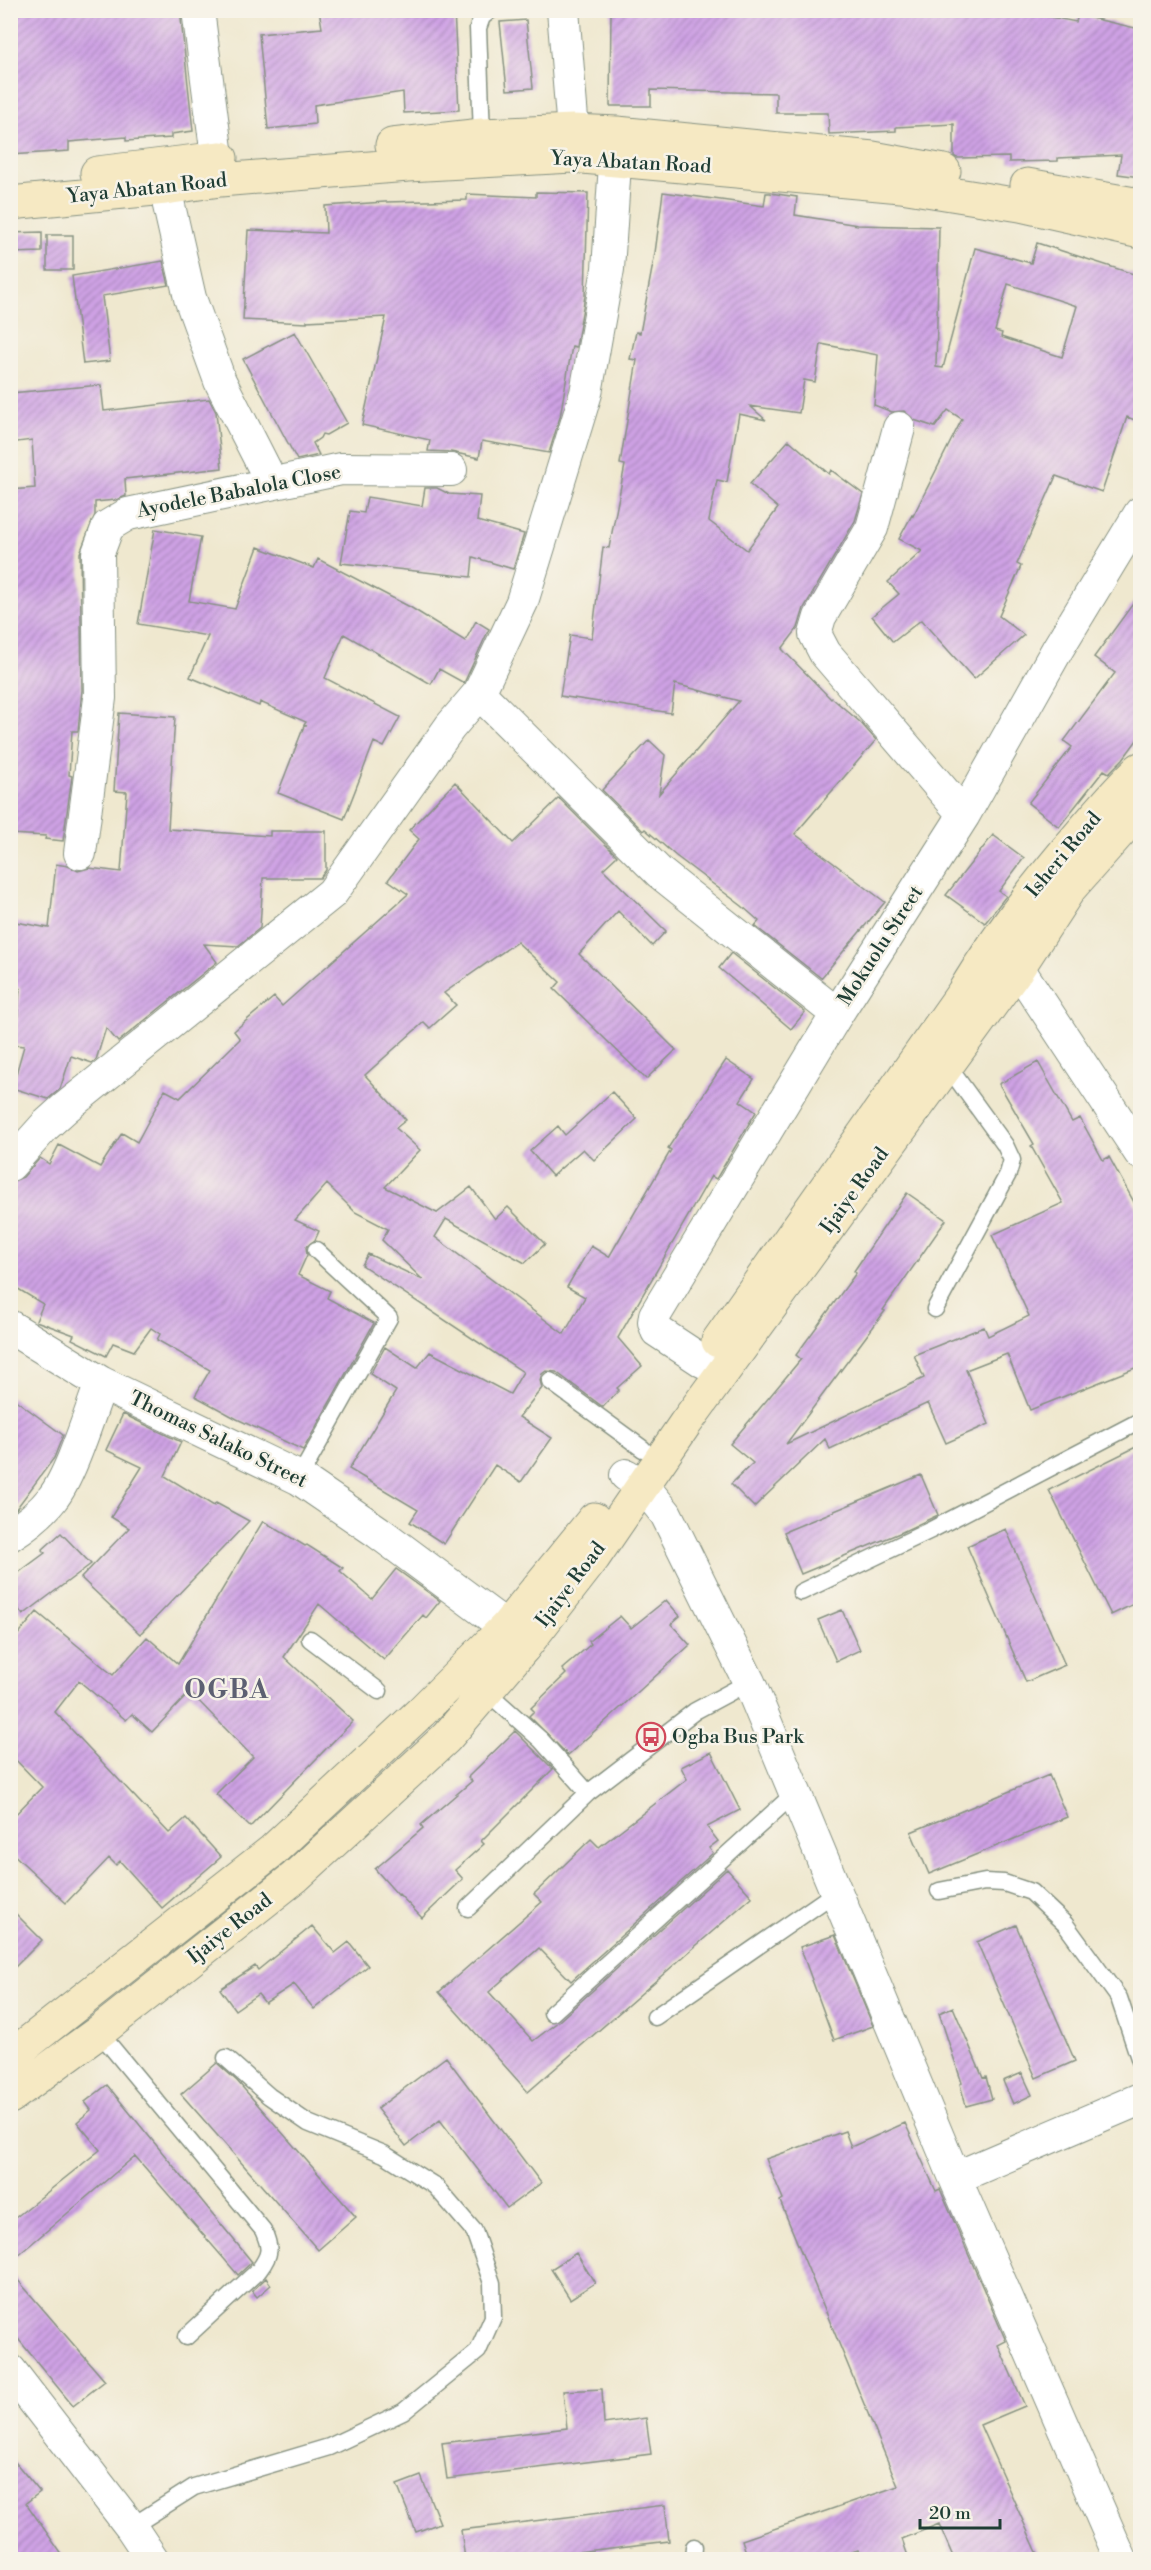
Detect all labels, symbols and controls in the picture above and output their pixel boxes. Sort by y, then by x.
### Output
street label: Yaya Abatan Road [549,146,713,180]
street label: Yaya Abatan Road [65,168,229,210]
street label: Ayodele Babalola Close [134,460,343,524]
street label: Isheri Road [1021,806,1108,903]
street label: Mokuolu Street [833,881,929,1011]
street label: Ijaiye Road [815,1142,895,1239]
street label: Thomas Salako Street [125,1386,311,1494]
street label: Ijaiye Road [531,1537,612,1633]
district label: OGBA [184,1674,270,1706]
bus stop icon: Ogba Bus Park [635,1721,667,1753]
place label: Ogba Bus Park [672,1725,805,1750]
street label: Ijaiye Road [183,1888,278,1970]
scale bar [920,2492,1000,2530]
text: 20 m [929,2502,971,2525]

